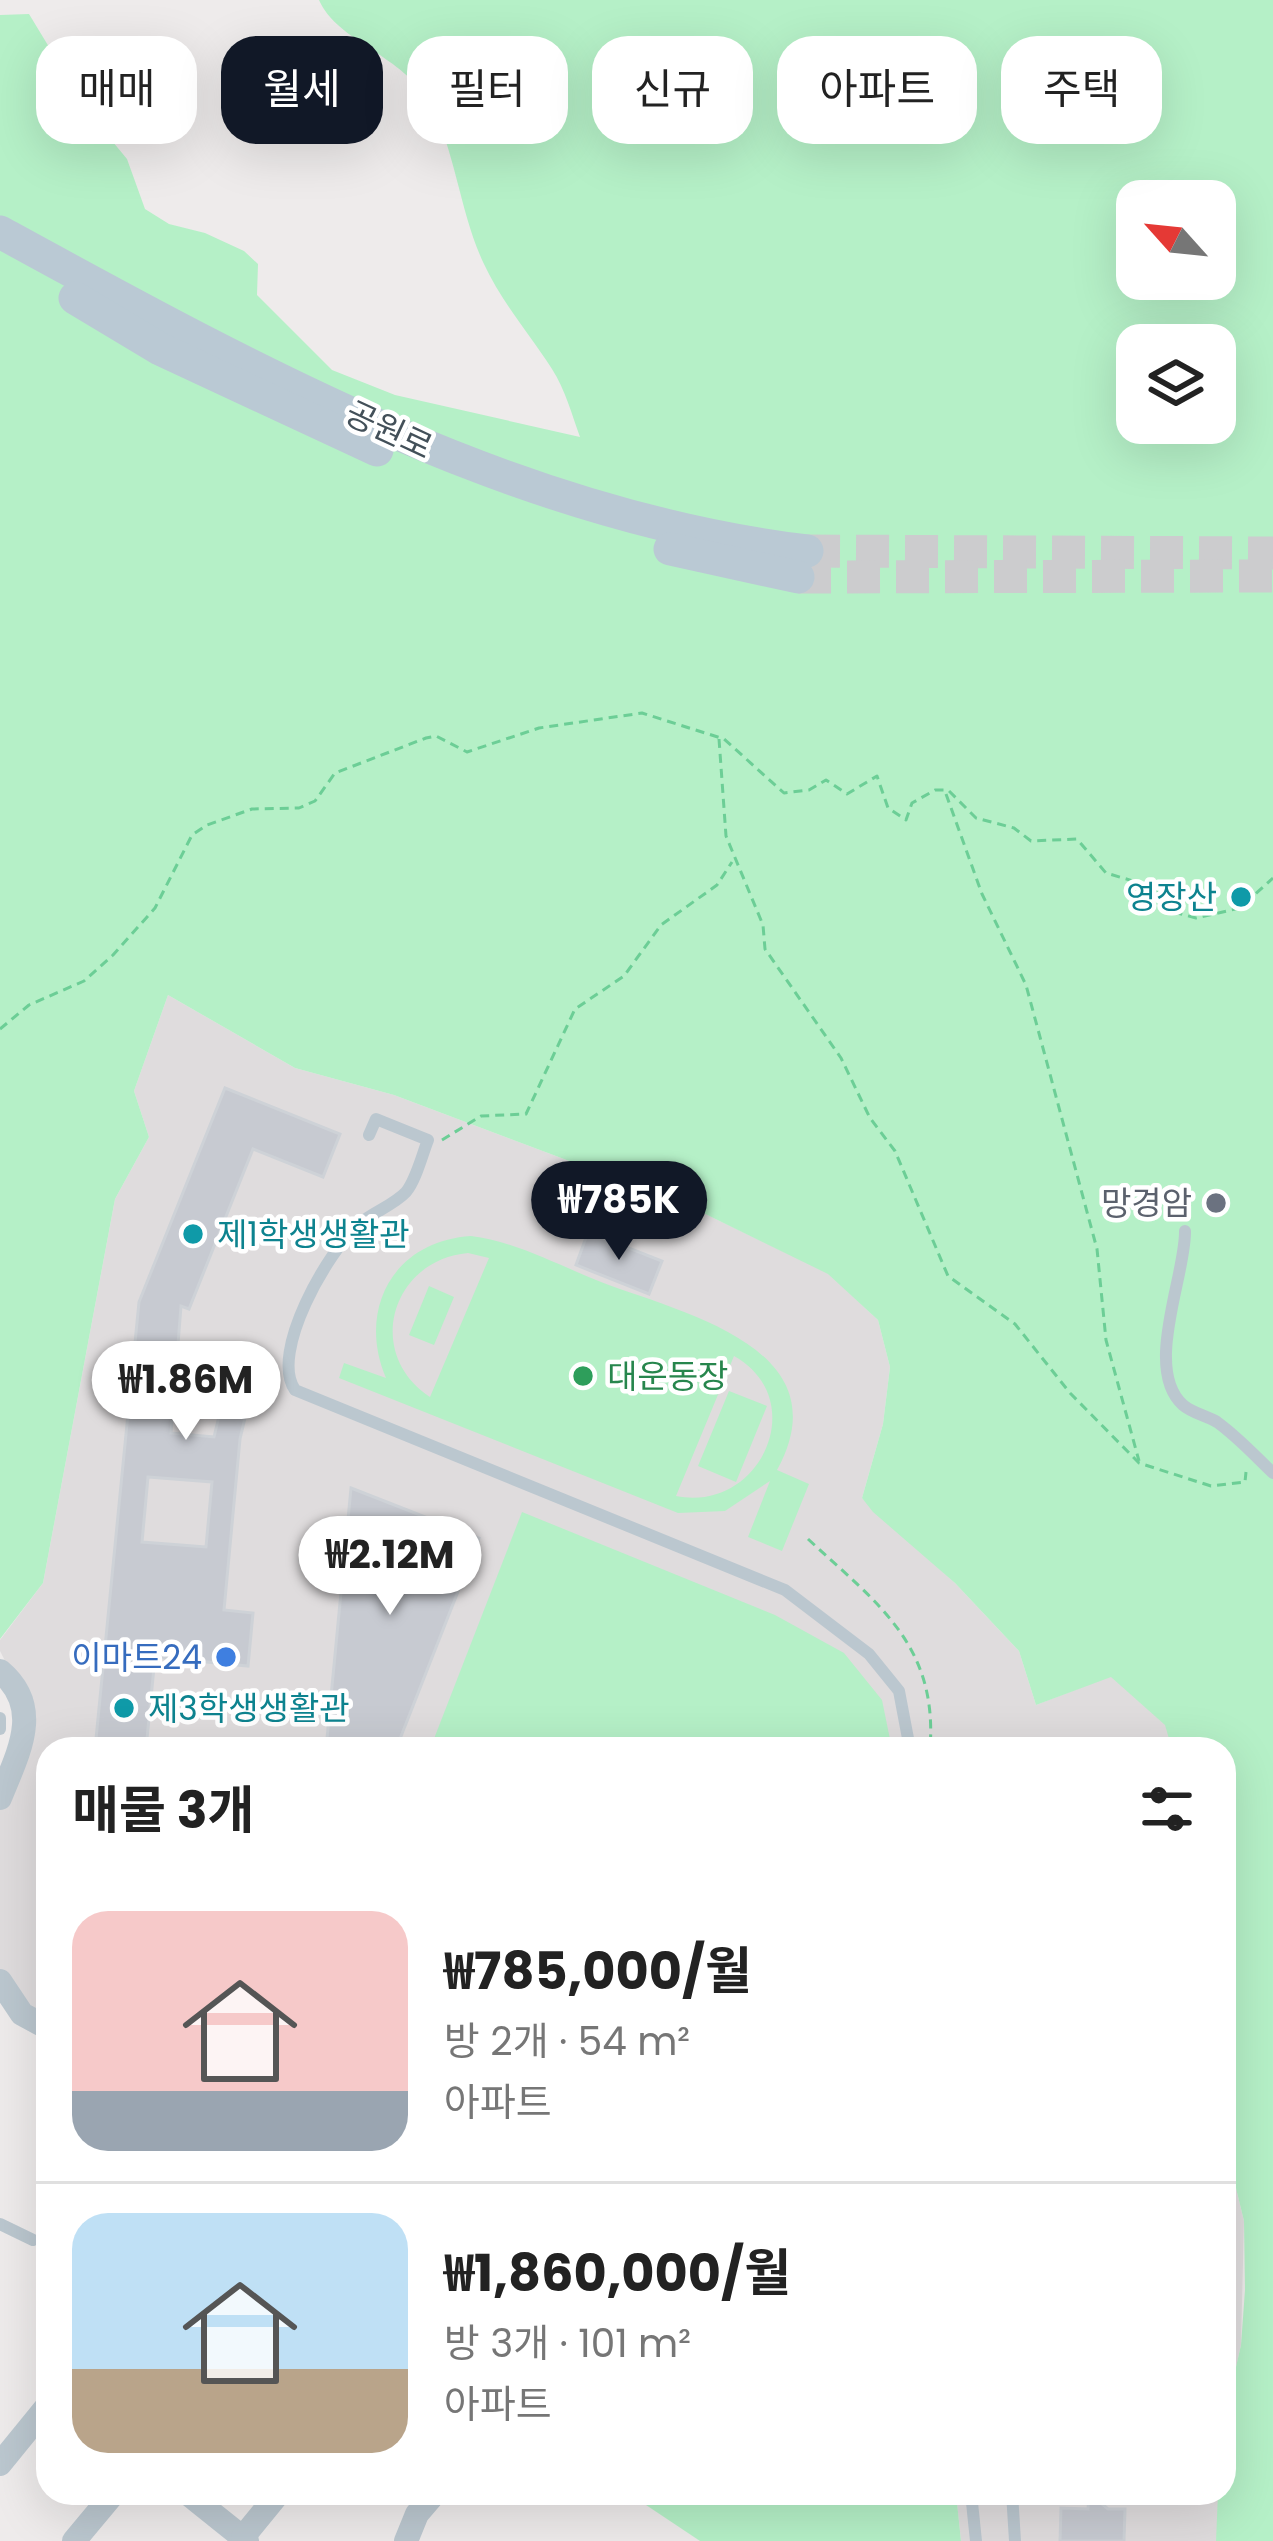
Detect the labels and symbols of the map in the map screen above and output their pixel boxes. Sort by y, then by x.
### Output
north arrow [1116,180,1236,300]
street label: 공원로 [338,389,440,471]
place label: 영장산 [1126,874,1217,921]
marker: 영장산 [1228,884,1254,910]
pin: ₩785K [535,1161,703,1263]
place label: 망경암 [1101,1180,1192,1227]
marker: 망경암 [1203,1190,1229,1216]
place label: 제1학생생활관 [217,1211,410,1258]
marker: 제1학생생활관 [180,1221,206,1247]
pin: ₩1.86M [88,1341,284,1443]
place label: 대운동장 [607,1353,728,1400]
marker: 대운동장 [570,1363,596,1389]
pin: ₩2.12M [292,1516,488,1618]
place label: 이마트24 [71,1634,202,1681]
marker: 이마트24 [213,1644,239,1670]
place label: 제3학생생활관 [148,1685,350,1732]
marker: 제3학생생활관 [111,1695,137,1721]

